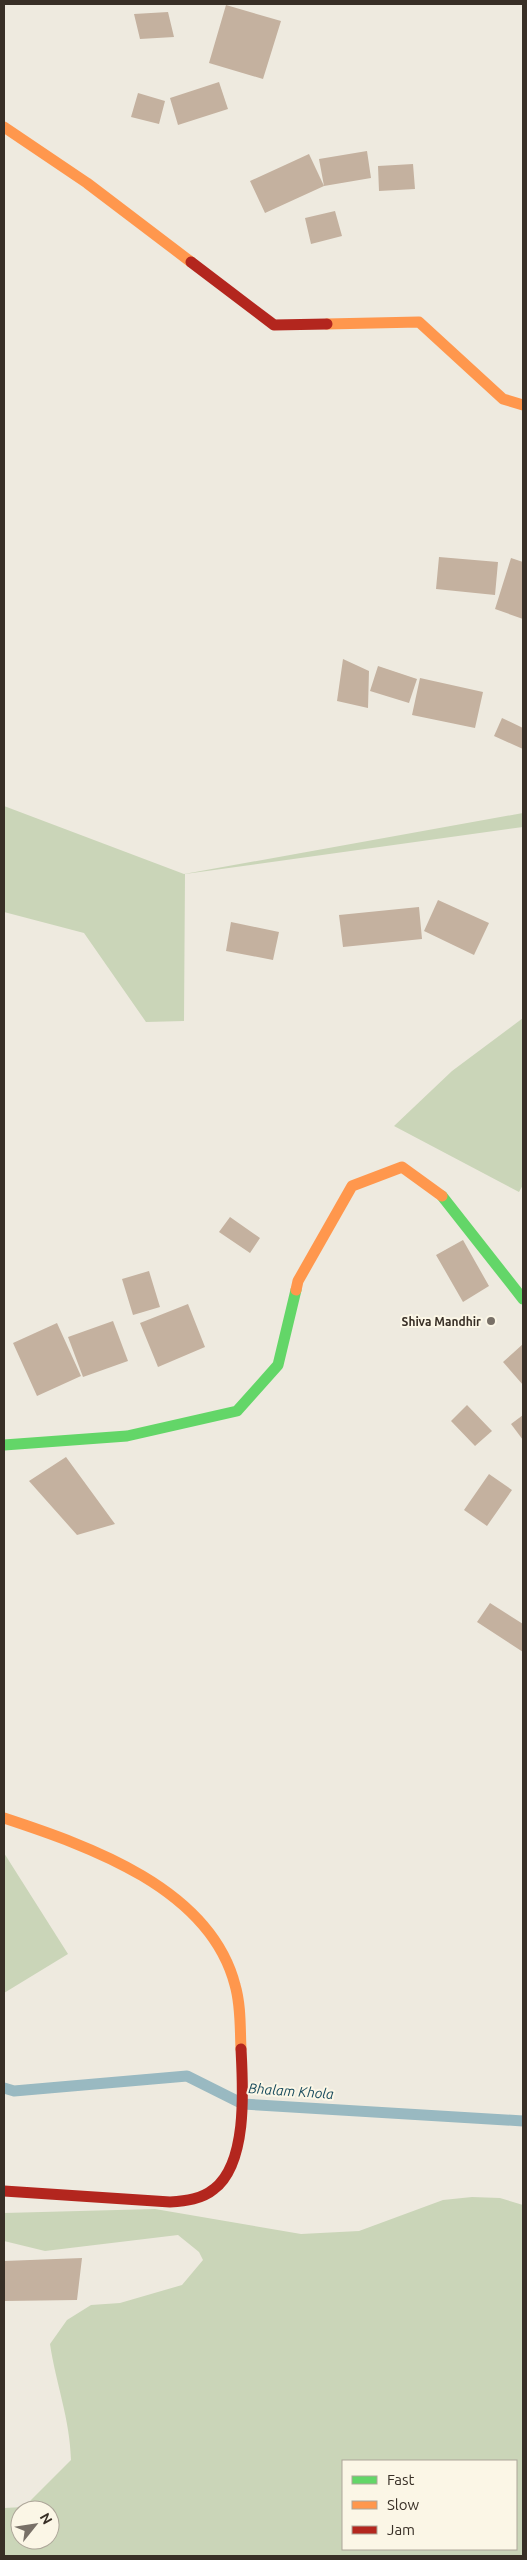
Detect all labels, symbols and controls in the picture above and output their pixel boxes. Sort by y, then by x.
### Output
place label: Shiva Mandhir [402,1315,481,1328]
marker: Shiva Mandhir [485,1315,497,1327]
water label: Bhalam Khola [248,2080,335,2102]
legend [342,2460,517,2550]
text: Fast [387,2471,415,2488]
text: Slow [387,2496,420,2513]
north arrow [10,2500,60,2550]
text: N [37,2510,56,2527]
text: Jam [387,2521,415,2538]

